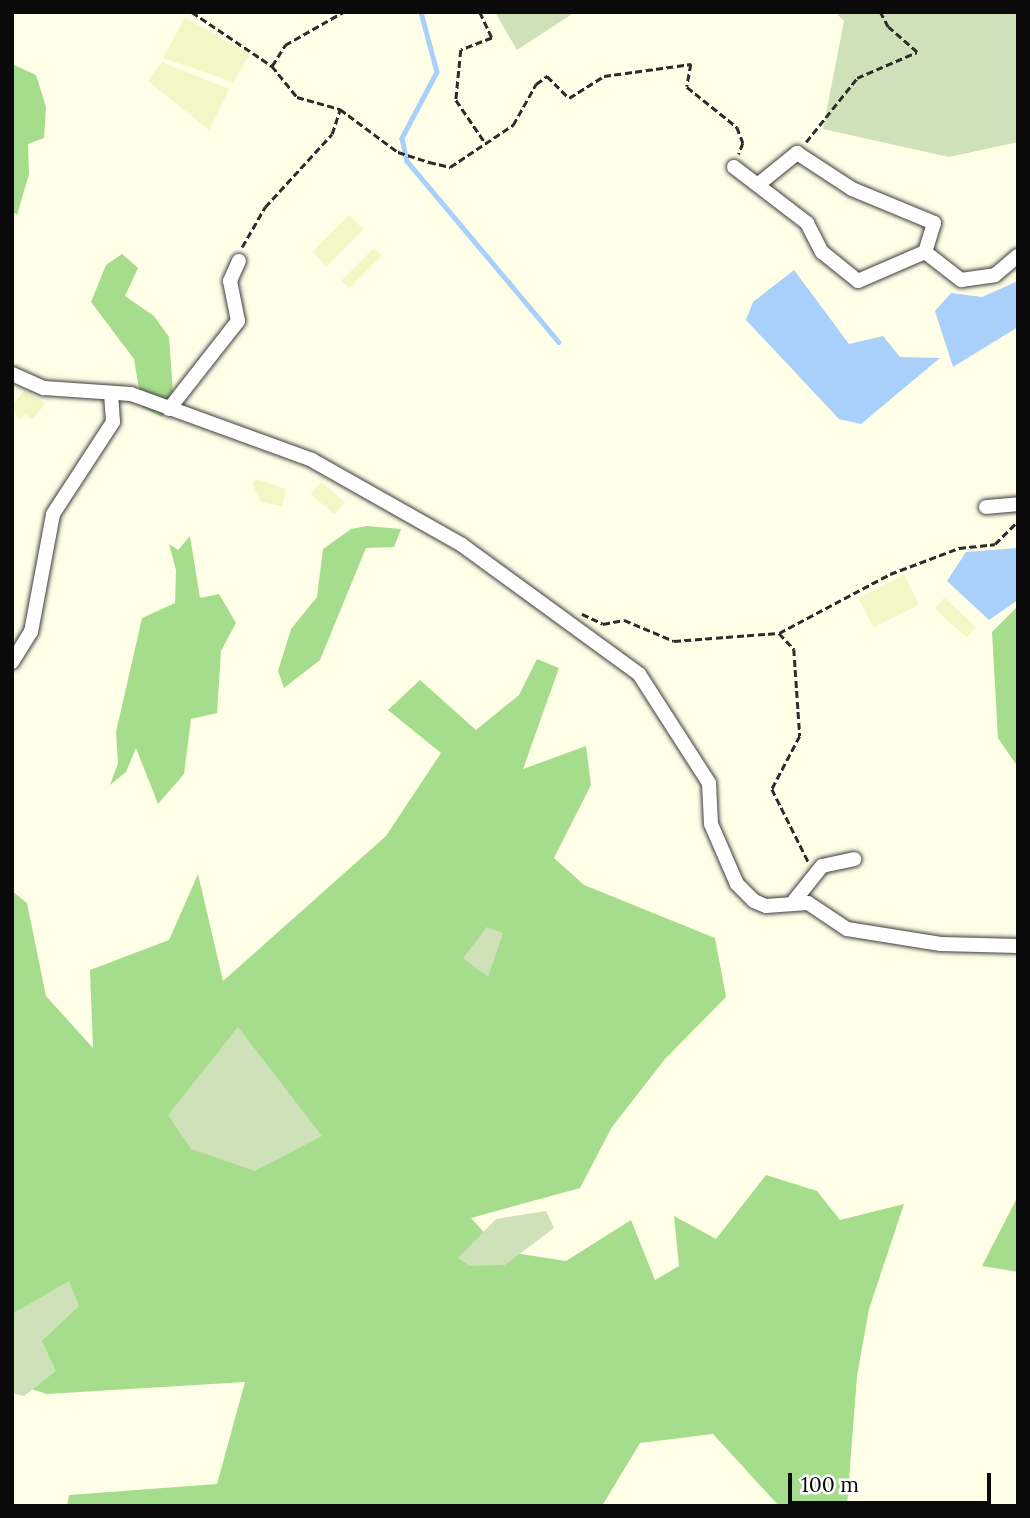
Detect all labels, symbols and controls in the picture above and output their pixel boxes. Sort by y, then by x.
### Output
scale bar [792,1458,995,1502]
text: 100 m [801,1471,859,1498]

